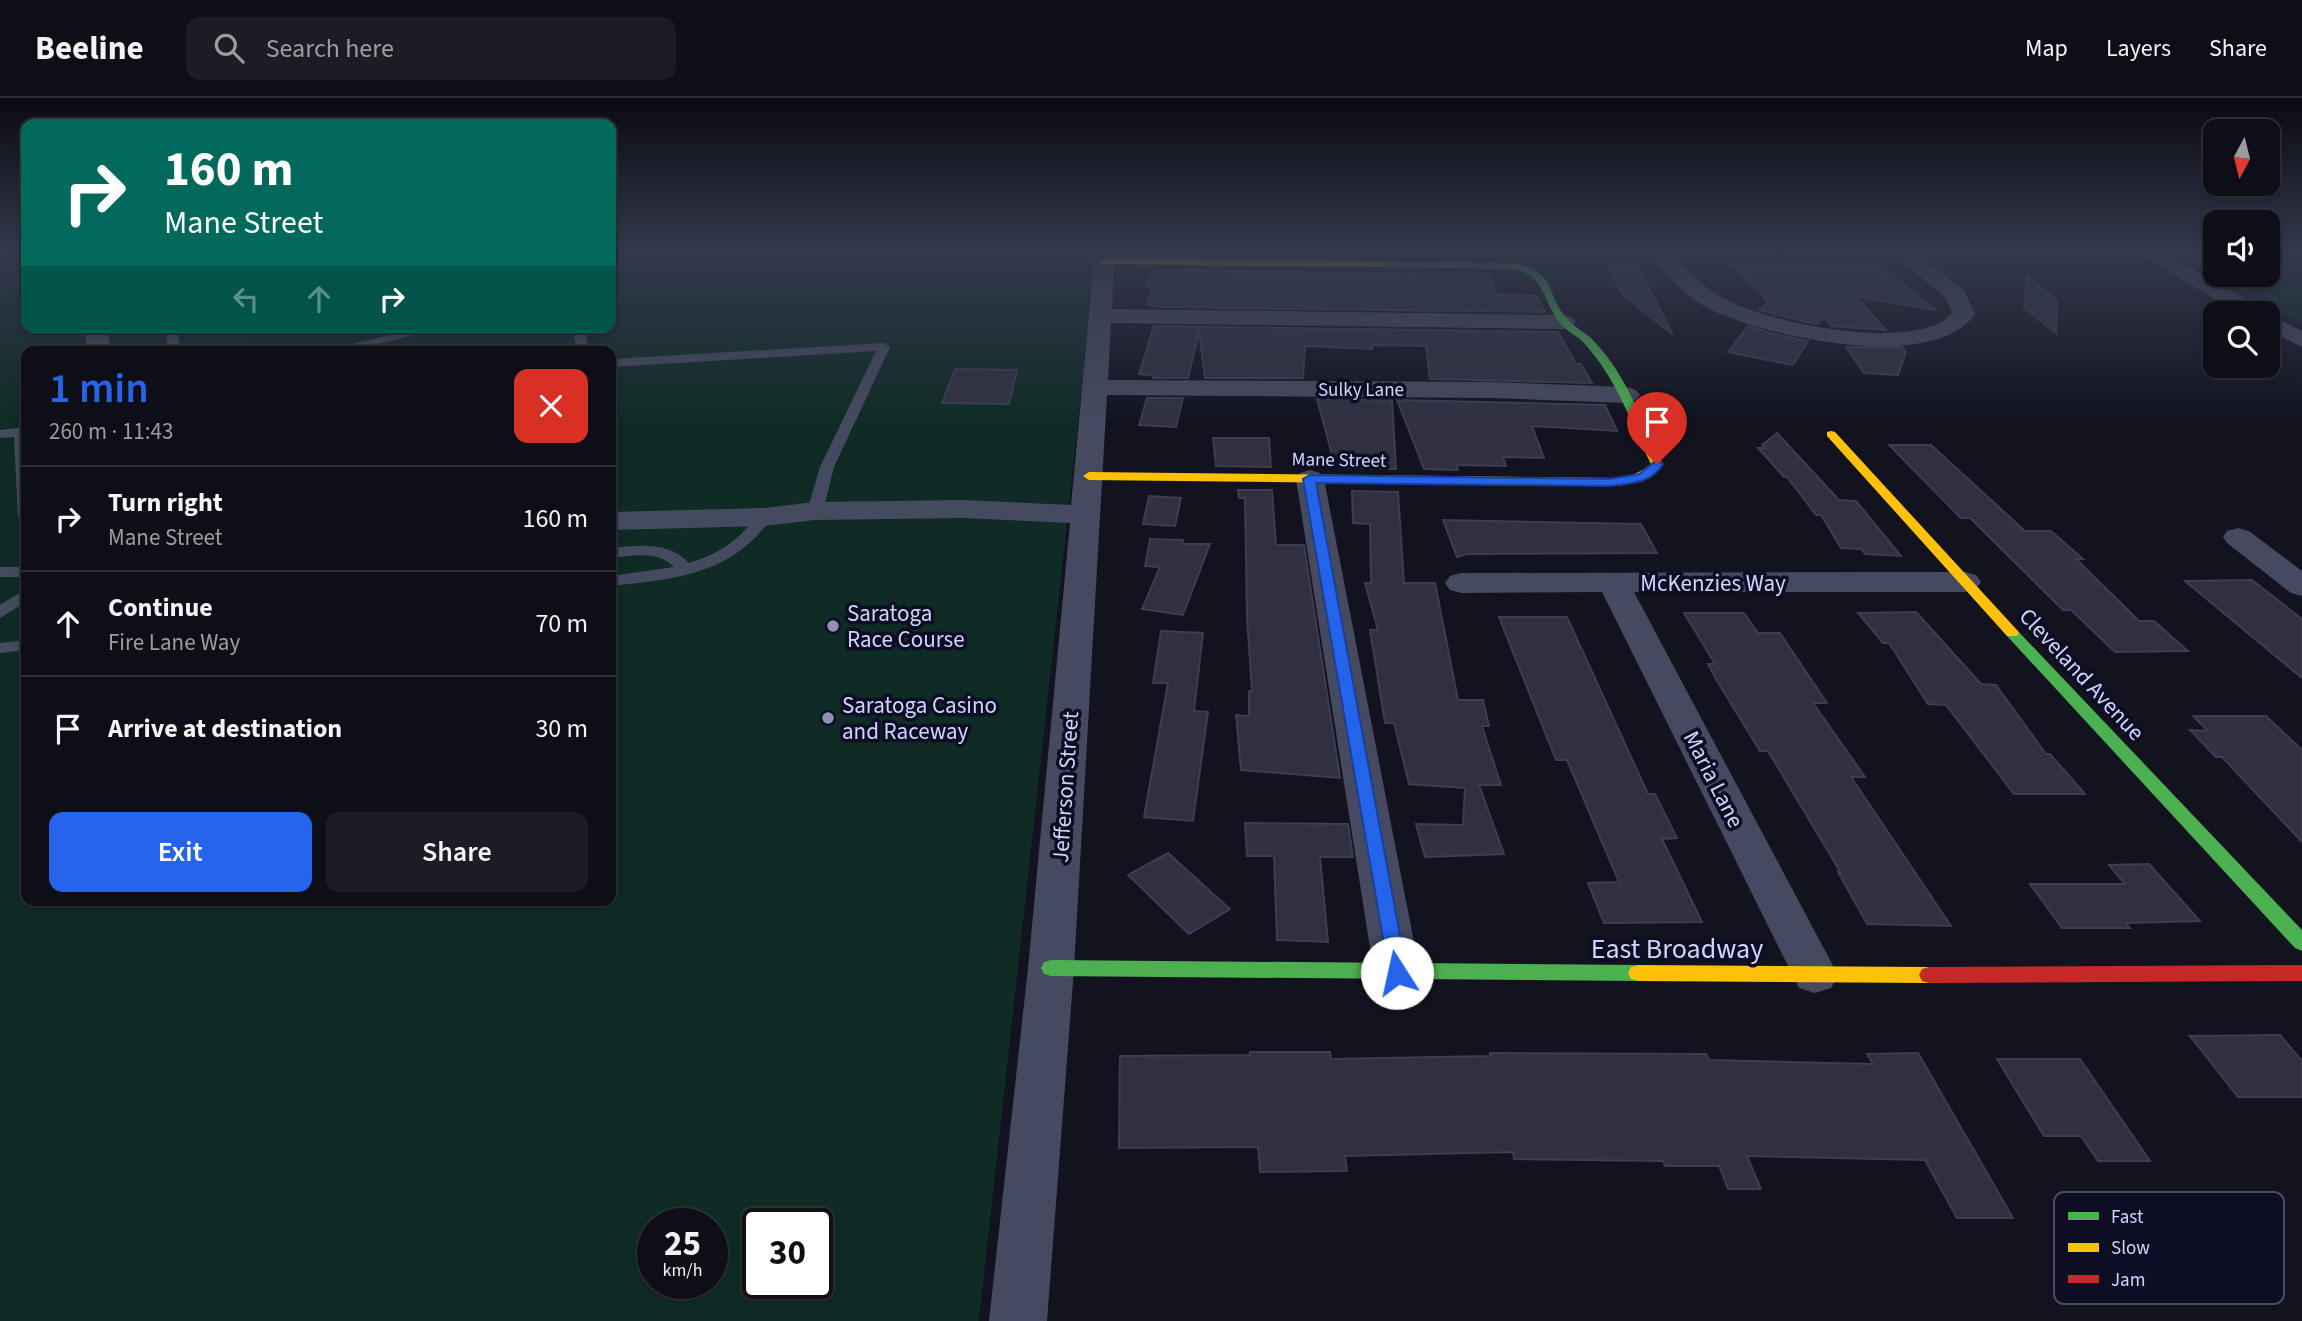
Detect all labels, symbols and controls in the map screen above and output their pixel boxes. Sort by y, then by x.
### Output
search box [186,17,676,80]
text: Beeline [35,25,144,72]
icon: search [210,29,248,67]
text: Search here [266,30,394,67]
text: Map [2025,31,2068,66]
text: Layers [2106,31,2171,66]
text: Share [2209,31,2267,66]
north arrow [2203,119,2280,196]
map controls [2203,119,2280,378]
text: 160 m [164,135,293,205]
icon: right [49,147,140,238]
text: Mane Street [164,200,323,246]
button: sound [2203,210,2280,287]
icon: left [227,280,265,318]
icon: ahead [300,280,338,318]
icon: right [373,280,411,318]
button: search [2203,301,2280,378]
text: 1 min [49,359,149,419]
button: close [514,369,588,443]
street label: Sulky Lane [1318,377,1404,404]
pin [1627,392,1687,464]
icon: arrive [1638,403,1676,441]
text: 260 m · 11:43 [49,415,173,448]
street label: Mane Street [1291,446,1387,475]
text: Turn right [108,484,223,521]
icon: right [49,500,87,538]
text: 160 m [522,500,588,537]
text: Mane Street [108,521,223,554]
street label: McKenzies Way [1640,567,1786,600]
text: Continue [108,589,213,626]
place label: Saratoga Race Course [847,597,965,656]
street label: Cleveland Avenue [2011,601,2152,748]
icon: ahead [49,605,87,643]
text: 70 m [535,605,588,642]
marker: Saratoga Race Course [825,618,841,634]
text: Fire Lane Way [108,626,240,659]
place label: Saratoga Casino and Raceway [842,689,997,748]
icon: arrive [49,710,87,748]
text: Arrive at destination [108,710,342,747]
text: 30 m [535,710,588,747]
marker: Saratoga Casino and Raceway [820,710,836,726]
street label: Jefferson Street [1044,710,1087,864]
street label: Maria Lane [1675,725,1752,833]
button: Exit [49,812,312,892]
button: Share [326,812,588,892]
street label: East Broadway [1591,929,1763,969]
position arrow [1360,936,1434,1010]
legend [2054,1192,2284,1304]
text: Fast [2111,1204,2144,1231]
speed limit sign: 30 [742,1208,833,1299]
text: 25 [664,1219,701,1269]
text: Slow [2111,1235,2150,1262]
text: km/h [663,1258,702,1283]
text: Jam [2111,1267,2145,1294]

